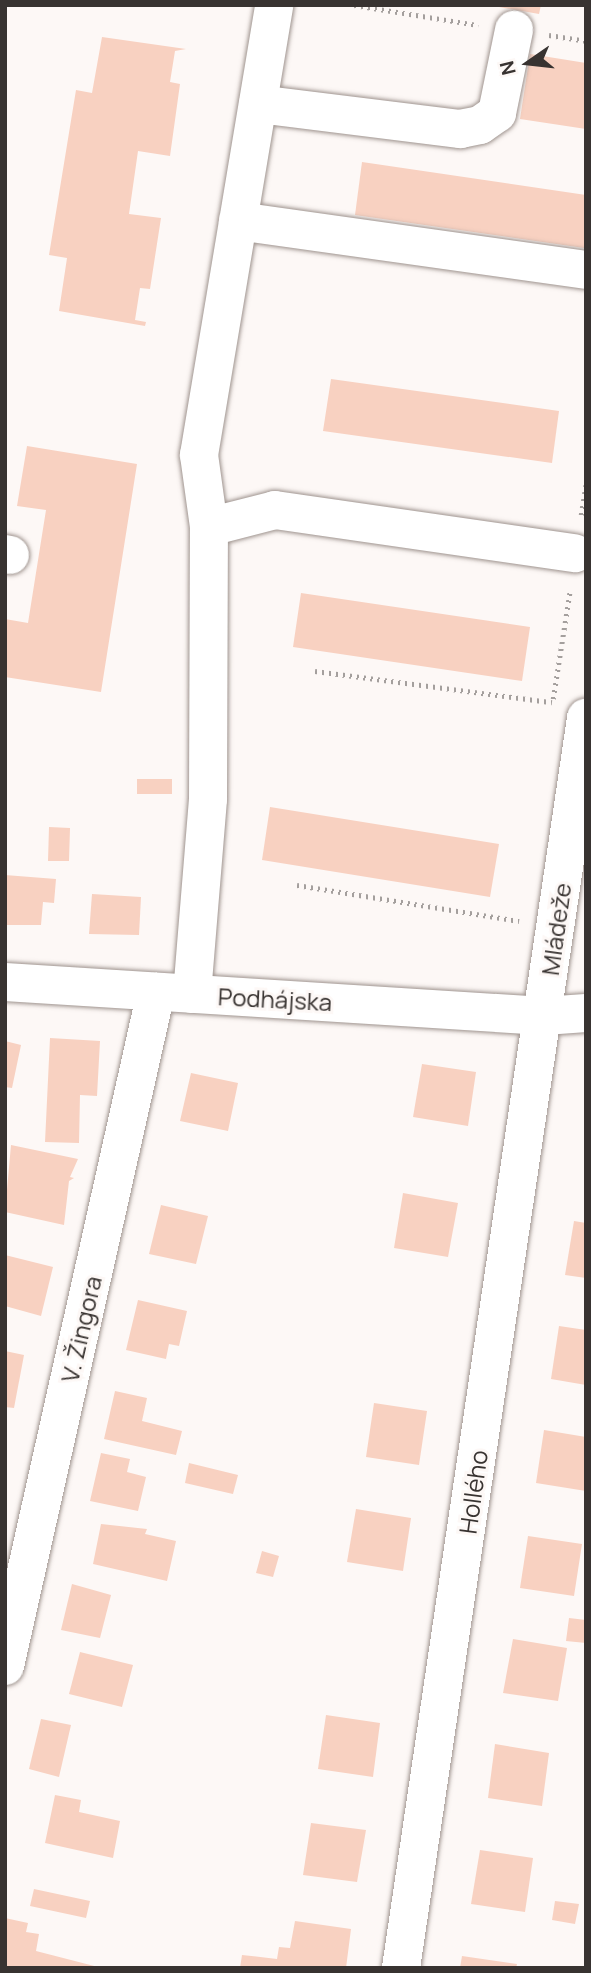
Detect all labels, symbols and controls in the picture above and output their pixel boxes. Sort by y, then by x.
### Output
north arrow [493,28,563,98]
text: N [493,58,522,78]
street label: Mládeže [535,881,577,977]
street label: Podhájska [217,982,333,1016]
street label: V. Žingora [55,1273,107,1385]
street label: Hollého [453,1448,493,1536]

